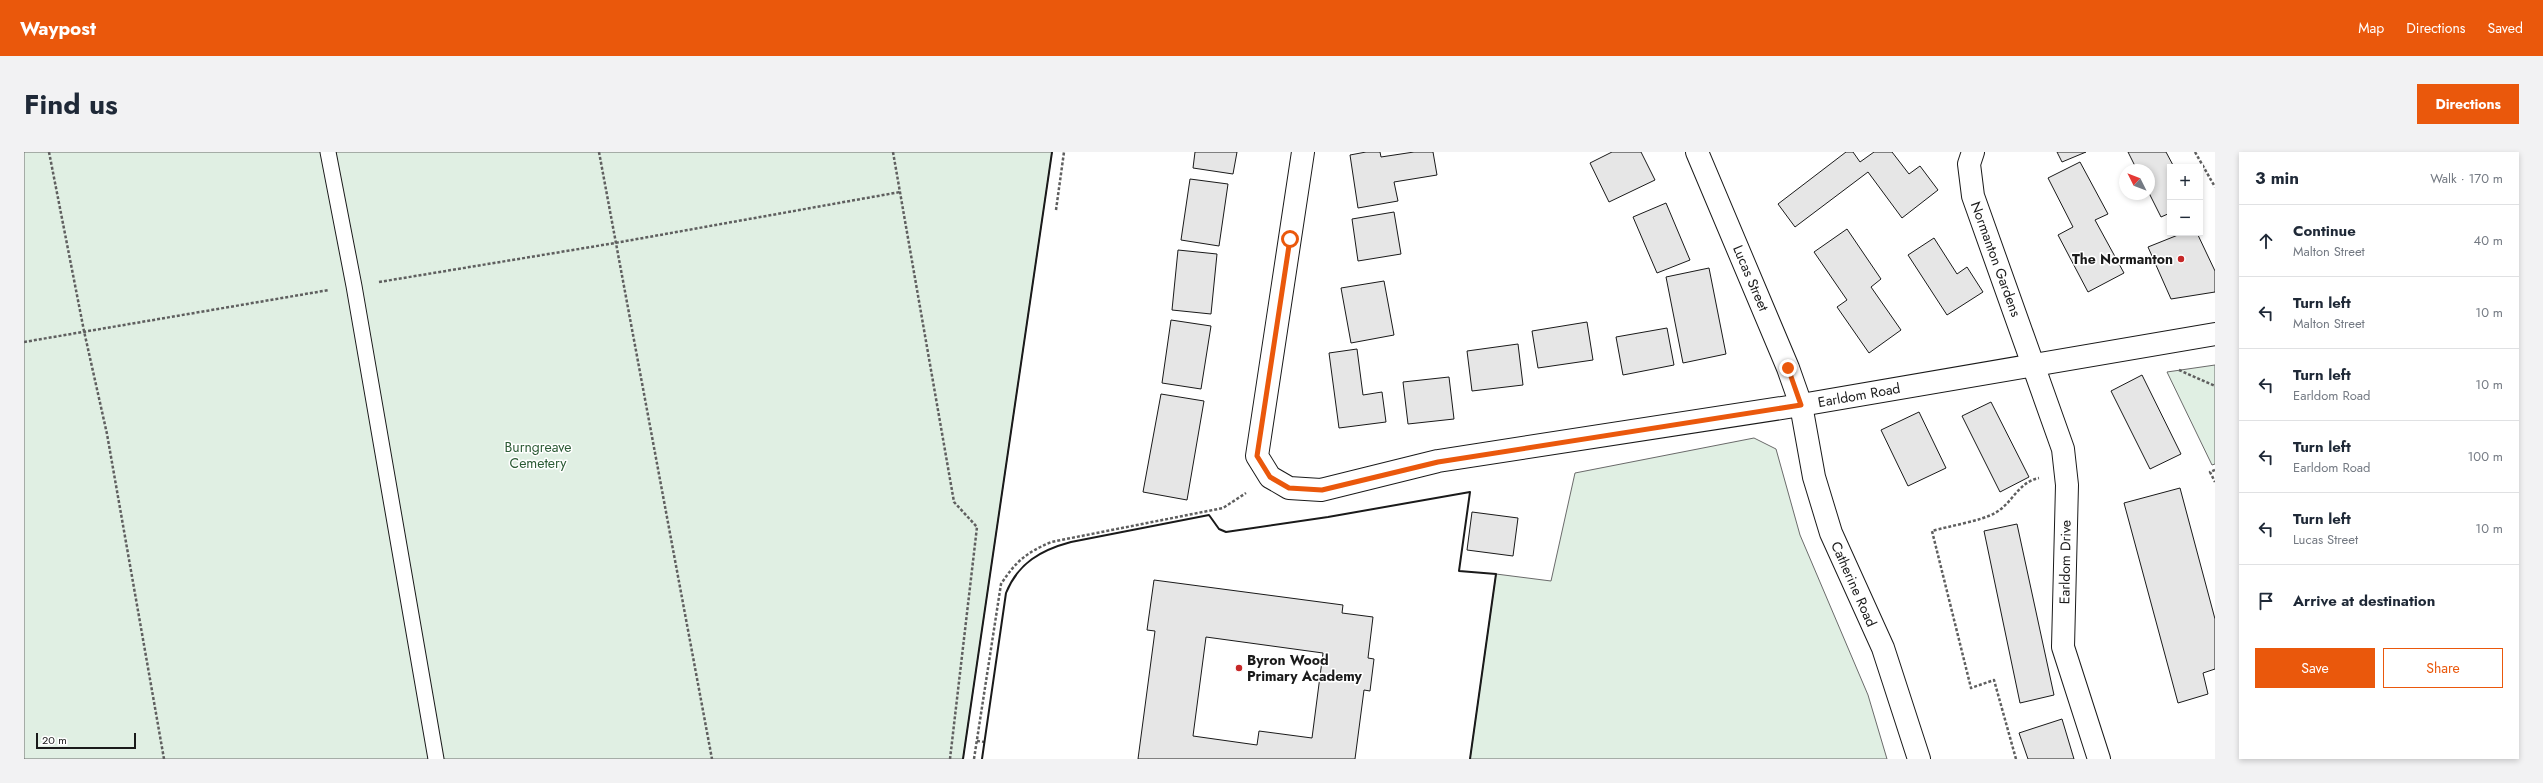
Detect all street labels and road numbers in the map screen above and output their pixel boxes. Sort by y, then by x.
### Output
street label: Normanton Gardens [1966,199,2026,320]
street label: Lucas Street [1728,242,1774,315]
street label: Earldom Road [1816,378,1902,412]
street label: Earldom Drive [2054,520,2076,604]
street label: Catherine Road [1826,538,1882,630]

